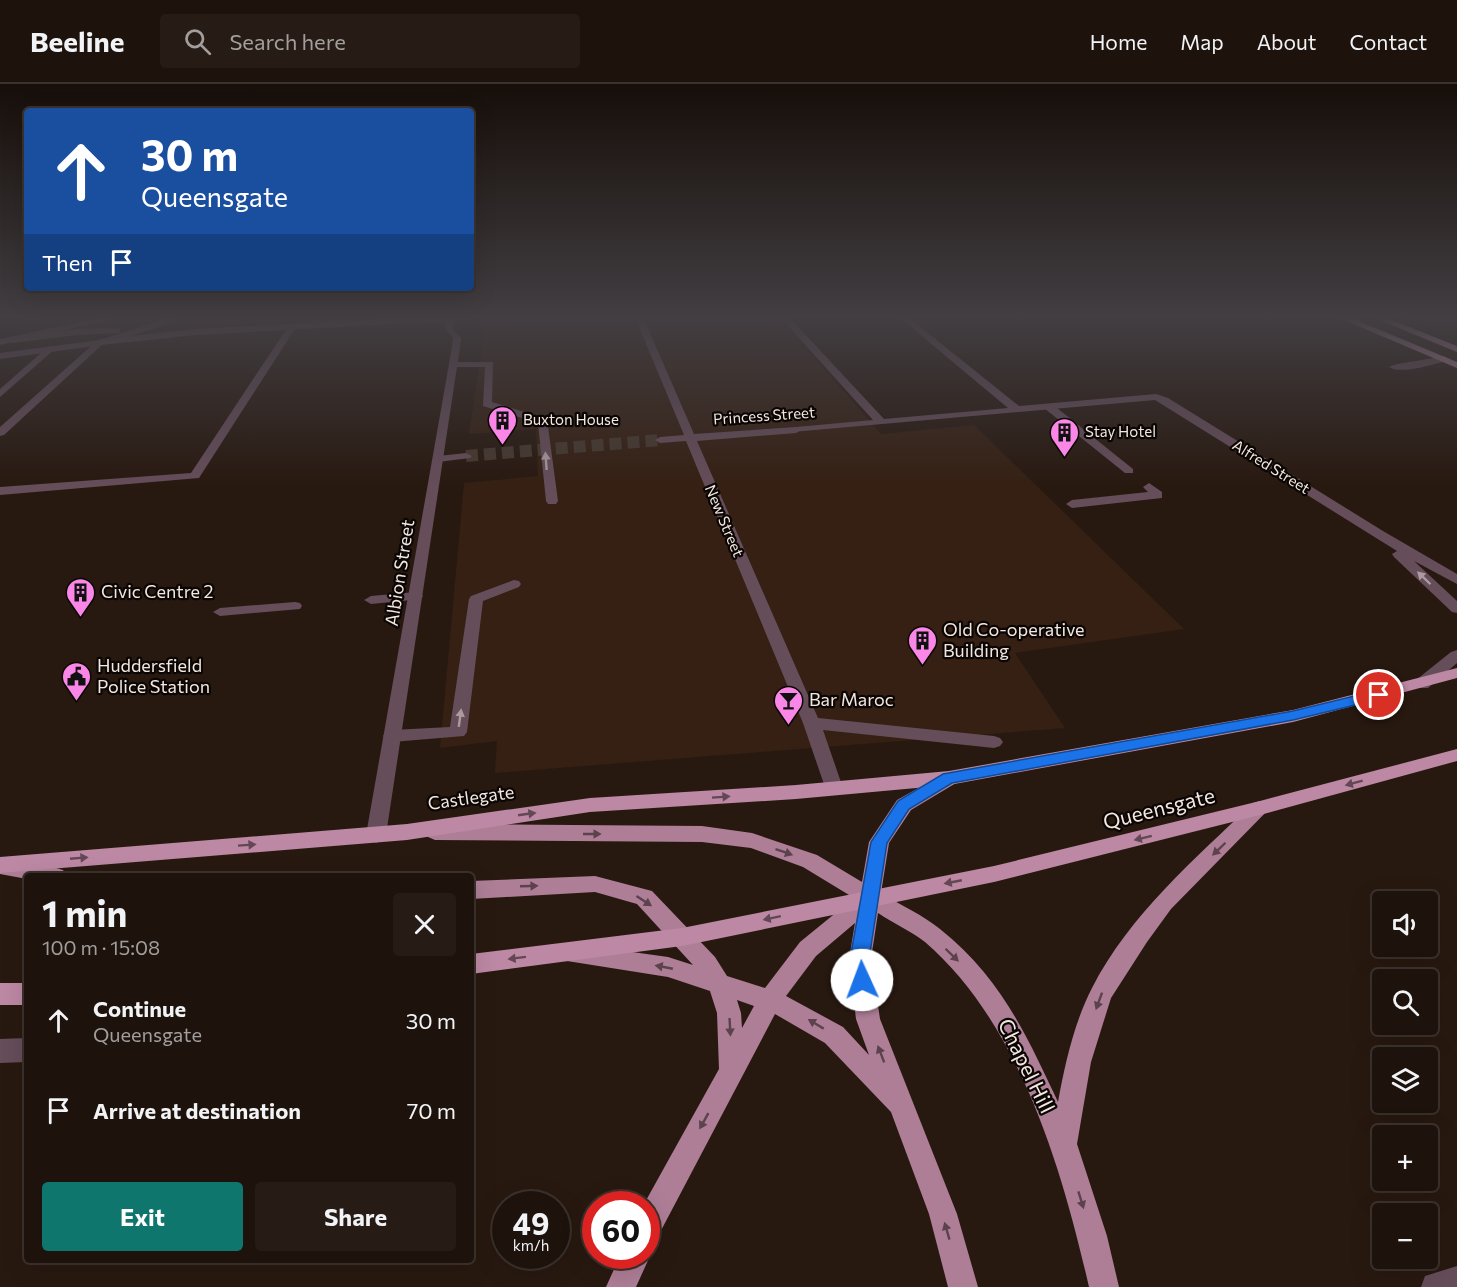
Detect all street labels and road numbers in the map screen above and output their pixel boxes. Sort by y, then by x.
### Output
street label: Princess Street [712,402,815,428]
street label: Alfred Street [1230,435,1313,497]
street label: New Street [702,482,748,559]
street label: Albion Street [380,518,418,628]
street label: Castlegate [426,780,516,814]
street label: Queensgate [1100,782,1217,834]
street label: Chapel Hill [994,1014,1061,1117]

